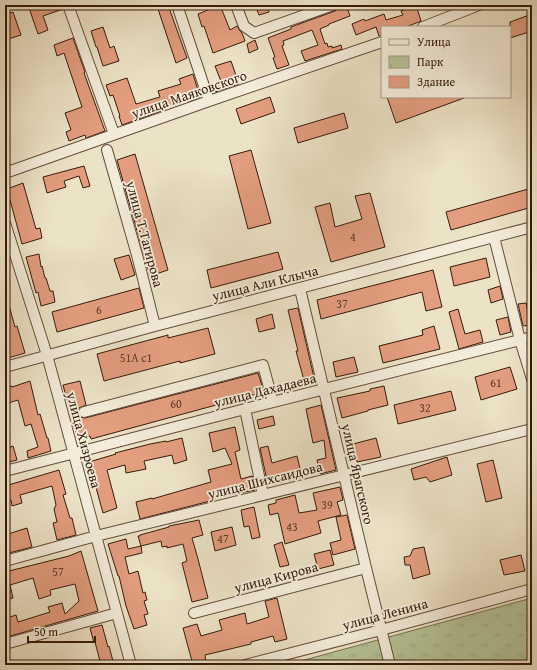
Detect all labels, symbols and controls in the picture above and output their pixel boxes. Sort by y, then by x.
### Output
legend [381,26,511,98]
text: Улица [417,33,451,50]
text: Парк [417,53,444,70]
street label: улица Маяковского [128,65,249,123]
text: Здание [417,73,456,90]
street label: улица Т.Тагирова [121,178,169,290]
house number: 4 [350,228,356,245]
street label: улица Али Клыча [209,260,320,306]
house number: 37 [336,295,348,312]
house number: 6 [96,301,102,318]
house number: 51А с1 [120,349,153,366]
street label: улица Дахадаева [211,368,318,413]
house number: 61 [490,374,502,391]
street label: улица Хизроева [61,389,107,491]
house number: 60 [170,395,182,412]
house number: 32 [419,399,431,416]
street label: улица Ярагского [336,421,379,526]
street label: улица Шихсаидова [205,456,325,504]
house number: 39 [321,496,333,513]
house number: 43 [286,518,298,535]
house number: 47 [217,530,229,547]
street label: улица Кирова [231,556,320,598]
house number: 57 [52,563,64,580]
street label: улица Ленина [339,593,430,635]
scale bar [28,618,95,644]
text: 50 m [34,623,58,640]

